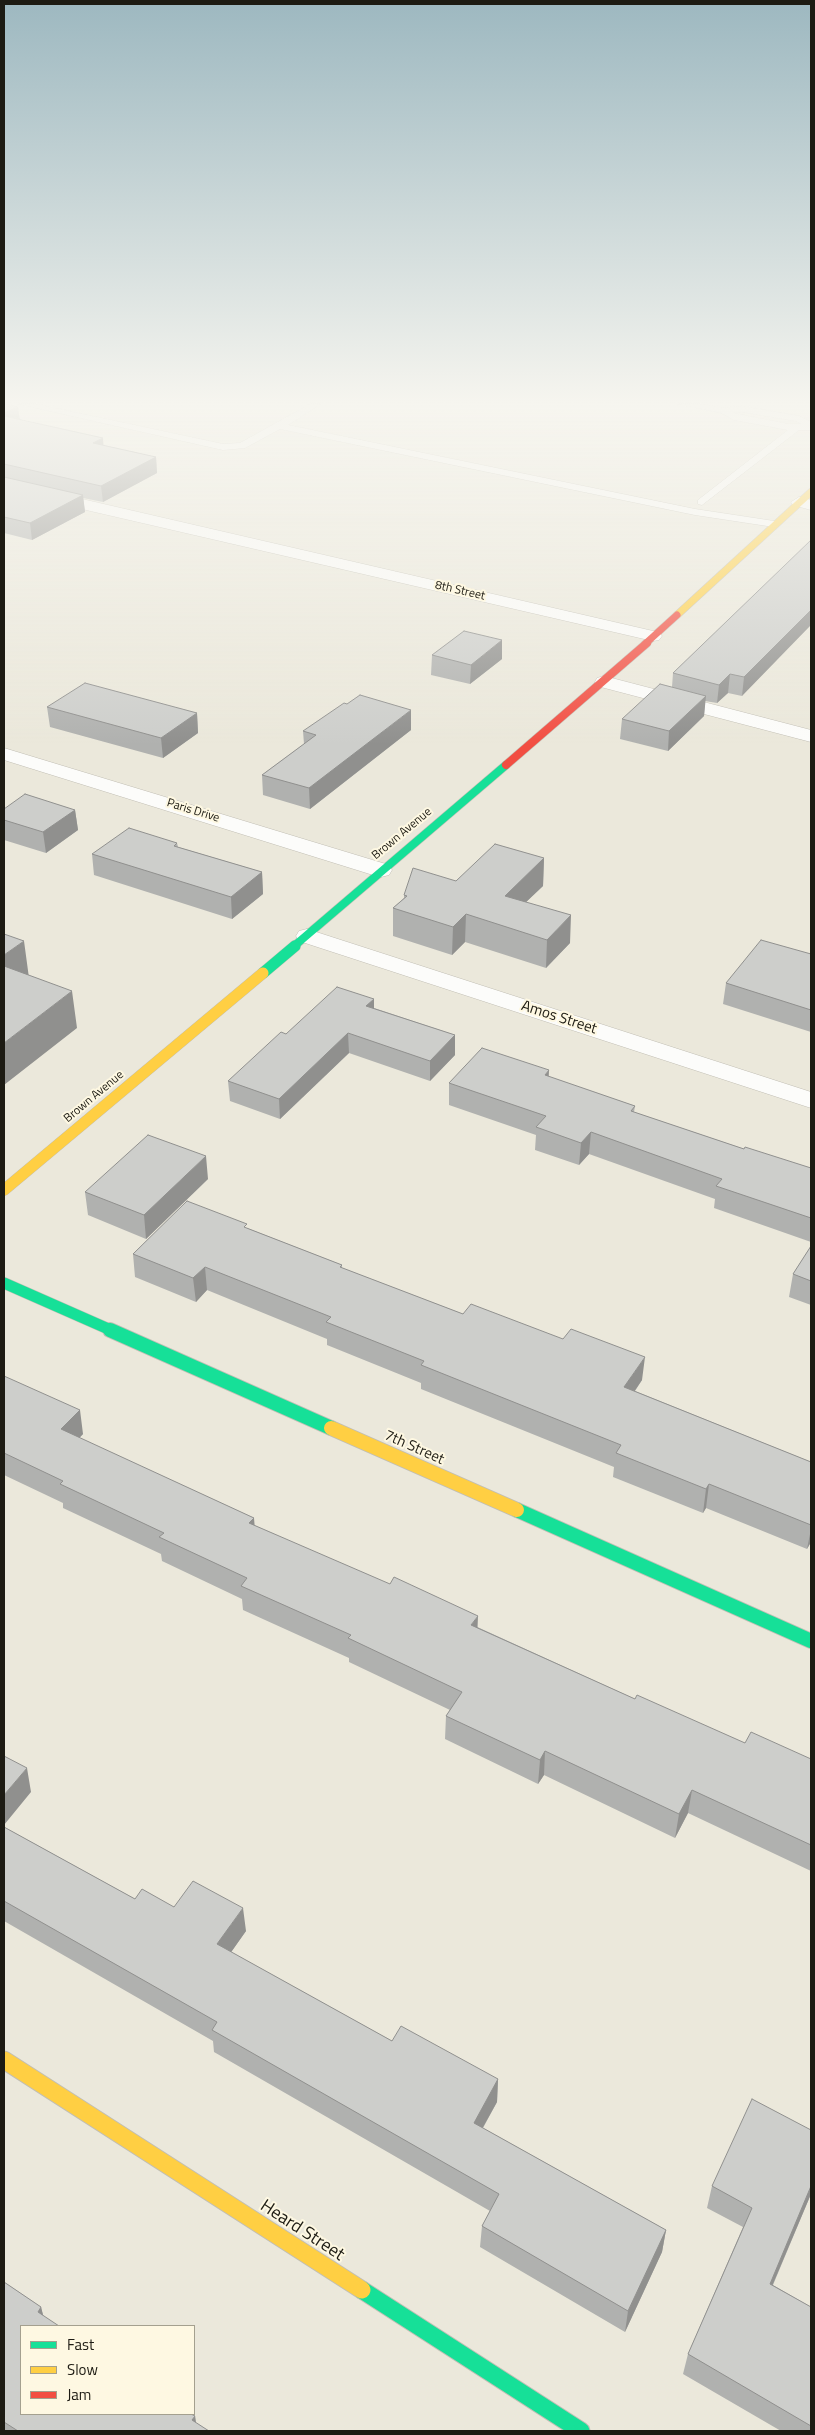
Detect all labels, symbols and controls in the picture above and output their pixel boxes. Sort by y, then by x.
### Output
street label: 8th Street [434,578,486,604]
street label: Paris Drive [165,796,221,826]
street label: Brown Avenue [369,805,435,863]
street label: Amos Street [519,997,599,1039]
street label: Brown Avenue [61,1068,127,1126]
street label: 7th Street [381,1427,447,1469]
street label: Heard Street [256,2196,348,2266]
legend [20,2325,195,2415]
text: Fast [67,2333,94,2356]
text: Slow [67,2358,98,2381]
text: Jam [67,2383,91,2406]

